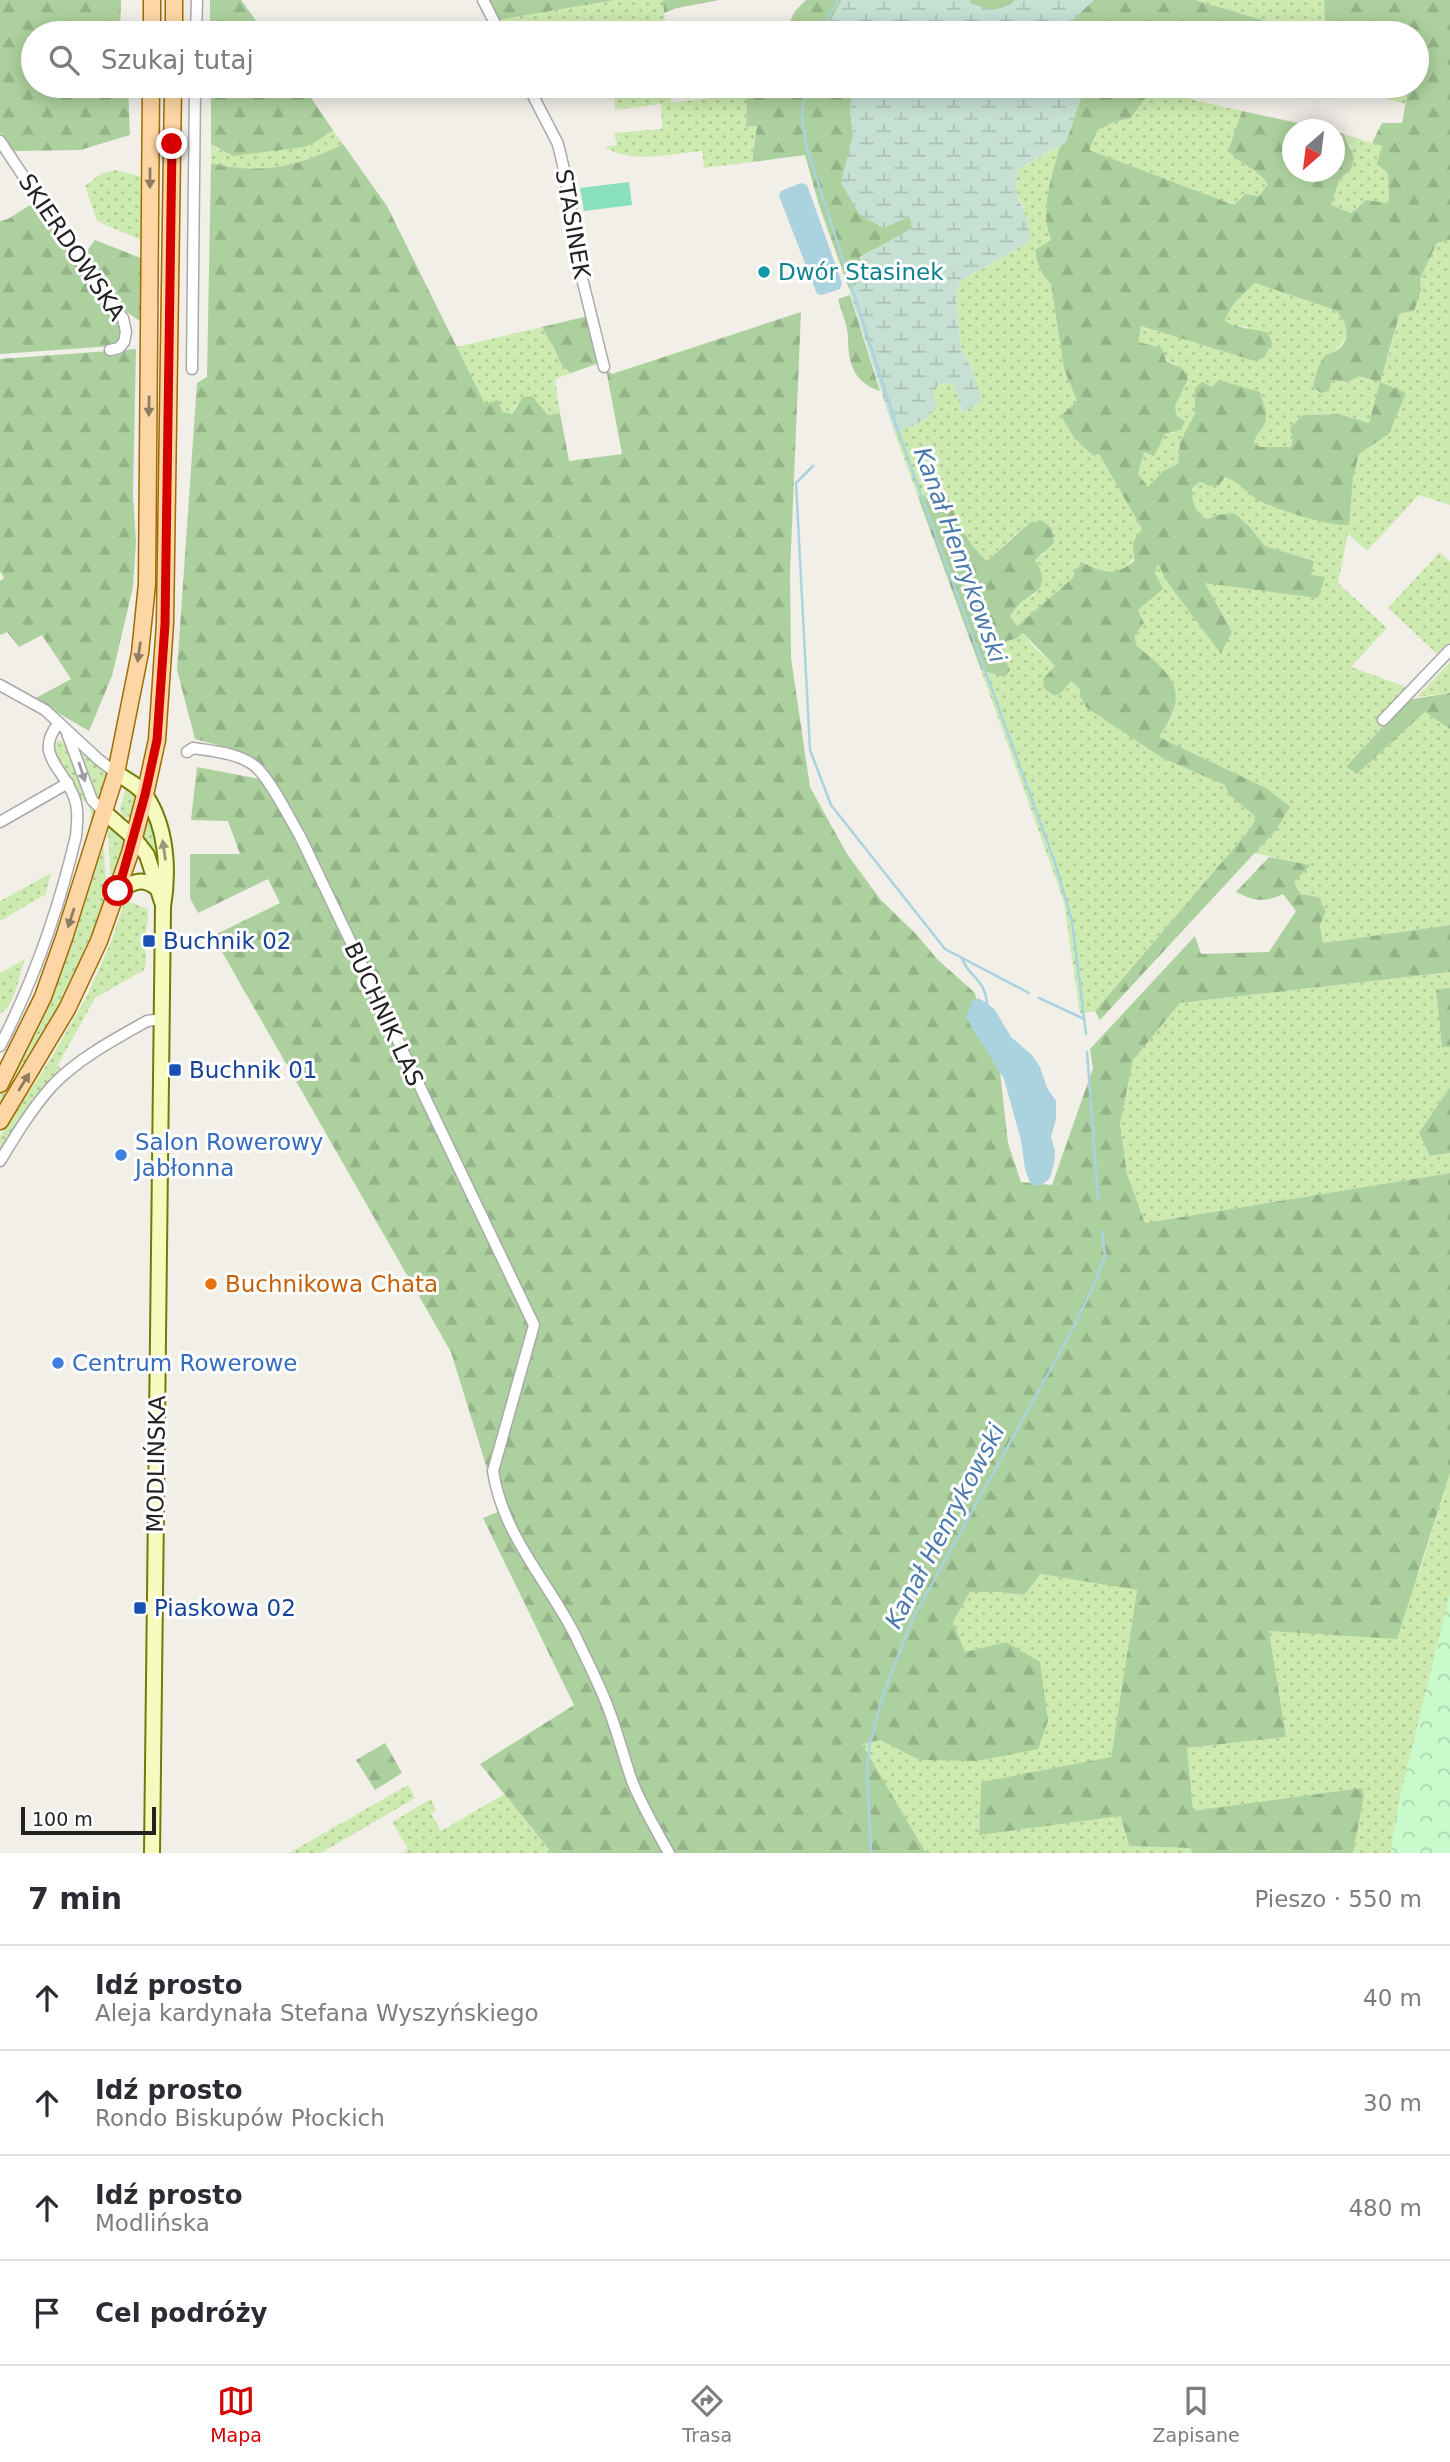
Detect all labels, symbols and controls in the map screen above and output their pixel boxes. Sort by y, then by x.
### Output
search box [21,21,1429,98]
icon: search [45,41,83,79]
text: Szukaj tutaj [101,45,254,75]
north arrow [1282,119,1345,182]
route end [156,128,187,159]
street label: STASINEK [551,167,596,282]
one-way arrow [144,168,156,190]
street label: SKIERDOWSKA [14,169,131,325]
place label: Dwór Stasinek [778,259,944,285]
marker: Dwór Stasinek [756,264,772,280]
one-way arrow [143,395,155,417]
water label: Kanał Henrykowski [908,443,1012,667]
one-way arrow [134,641,145,663]
one-way arrow [77,761,87,782]
one-way arrow [158,839,169,861]
route start [102,875,133,906]
one-way arrow [65,908,75,929]
place label: Buchnik 02 [163,928,291,954]
marker: Buchnik 02 [141,933,157,949]
street label: BUCHNIK LAS [339,938,429,1090]
place label: Buchnik 01 [189,1057,317,1083]
marker: Buchnik 01 [167,1062,183,1078]
one-way arrow [18,1073,31,1092]
place label: Salon Rowerowy Jabłonna [133,1129,323,1181]
marker: Salon Rowerowy Jabłonna [113,1147,129,1163]
place label: Buchnikowa Chata [225,1271,438,1297]
marker: Buchnikowa Chata [203,1276,219,1292]
place label: Centrum Rowerowe [72,1350,298,1376]
marker: Centrum Rowerowe [50,1355,66,1371]
street label: MODLIŃSKA [141,1395,170,1533]
water label: Kanał Henrykowski [879,1419,1011,1633]
place label: Piaskowa 02 [154,1595,296,1621]
marker: Piaskowa 02 [132,1600,148,1616]
scale bar [21,1804,156,1836]
text: 100 m [32,1808,93,1830]
text: 7 min [28,1881,122,1916]
text: Pieszo · 550 m [1254,1886,1422,1912]
text: Idź prosto [95,1970,243,2000]
icon: ahead [28,1979,66,2017]
text: 40 m [1363,1985,1422,2011]
text: Aleja kardynała Stefana Wyszyńskiego [95,2000,539,2026]
text: Idź prosto [95,2075,243,2105]
icon: ahead [28,2084,66,2122]
text: 30 m [1363,2090,1422,2116]
text: Rondo Biskupów Płockich [95,2105,385,2131]
text: Idź prosto [95,2180,243,2210]
icon: ahead [28,2189,66,2227]
text: 480 m [1348,2195,1422,2221]
text: Modlińska [95,2210,210,2236]
icon: arrive [28,2294,66,2332]
text: Cel podróży [95,2298,268,2328]
tab: Mapa [210,2382,262,2446]
tab: Trasa [682,2382,732,2446]
tab: Zapisane [1153,2382,1240,2446]

